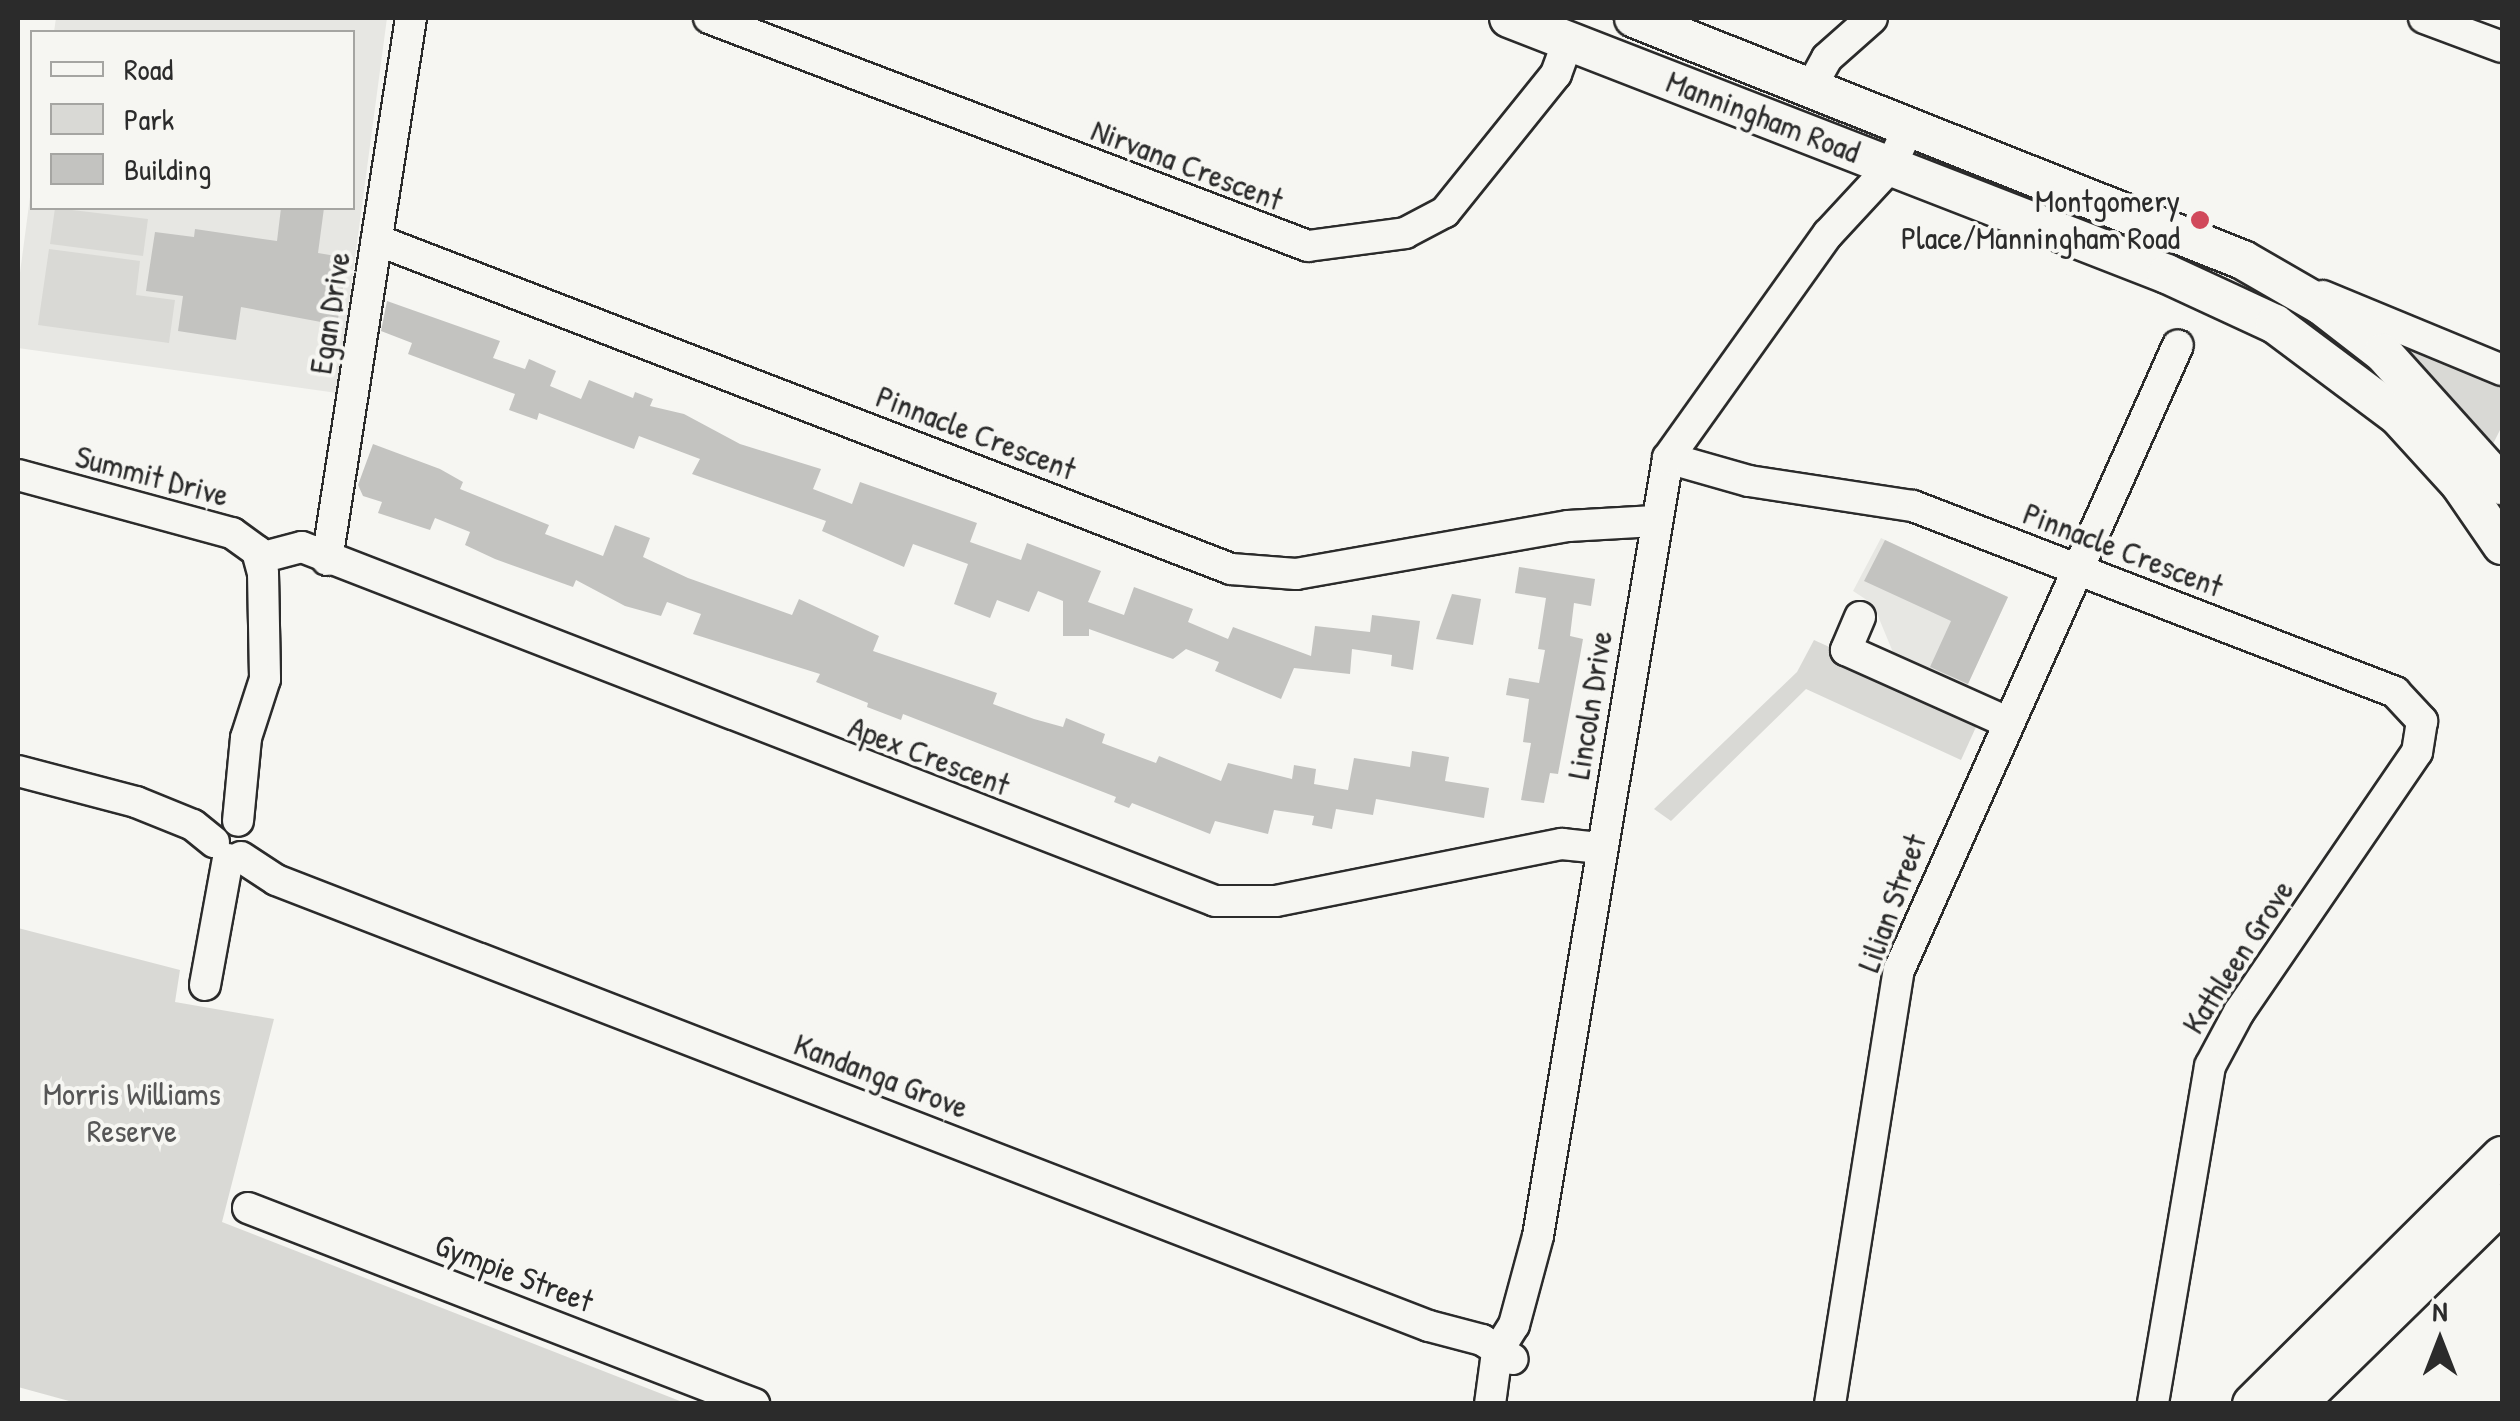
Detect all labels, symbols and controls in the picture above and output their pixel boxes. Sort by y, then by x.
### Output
legend [30,30,355,210]
text: Road [124,49,173,89]
street label: Manningham Road [1661,63,1865,171]
text: Park [124,99,174,139]
street label: Nirvana Crescent [1086,111,1288,219]
text: Building [124,149,211,189]
place label: Montgomery Place/Manningham Road [1901,183,2180,258]
marker: Montgomery Place/Manningham Road [2189,209,2211,231]
street label: Egan Drive [301,249,359,377]
street label: Pinnacle Crescent [871,377,1081,489]
street label: Summit Drive [71,437,233,515]
street label: Pinnacle Crescent [2018,494,2228,606]
street label: Lincoln Drive [1559,628,1621,782]
street label: Apex Crescent [843,708,1015,804]
street label: Lilian Street [1849,829,1935,977]
street label: Kathleen Grove [2174,873,2302,1041]
street label: Kandanga Grove [788,1025,974,1127]
park label: Morris Williams Reserve [43,1076,221,1151]
street label: Gympie Street [430,1225,598,1321]
north arrow [2390,1291,2490,1391]
text: N [2433,1292,2447,1330]

